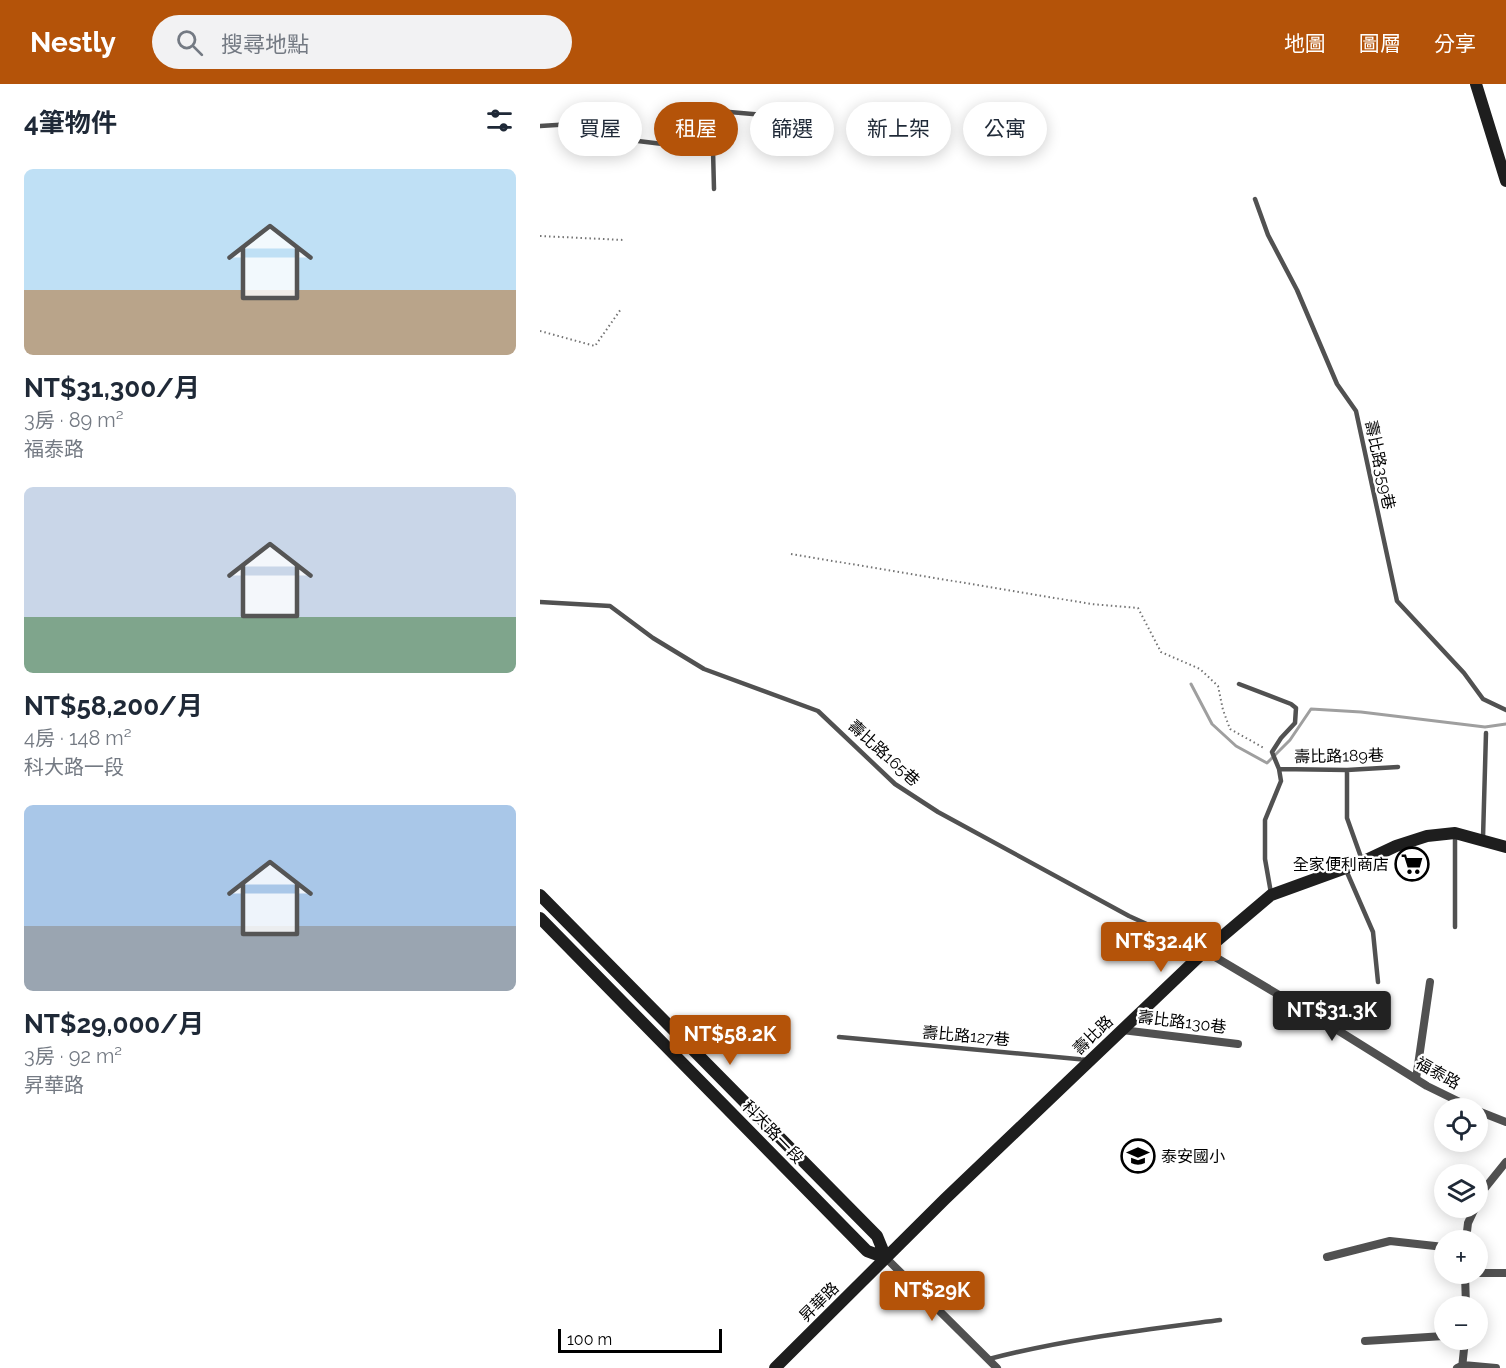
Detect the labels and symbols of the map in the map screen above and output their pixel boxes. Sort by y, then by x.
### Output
street label: 壽比路359巷 [1361,419,1399,511]
street label: 壽比路165巷 [844,716,924,790]
street label: 壽比路189巷 [1294,746,1384,766]
supermarket icon: 全家便利商店 [1394,846,1430,882]
place label: 全家便利商店 [1293,855,1389,874]
pin: NT$32.4K [1099,922,1223,973]
pin: NT$31.3K [1270,991,1394,1042]
street label: 壽比路130巷 [1137,1007,1227,1037]
street label: 壽比路 [1069,1011,1117,1059]
pin: NT$58.2K [668,1015,792,1066]
street label: 壽比路127巷 [921,1023,1011,1049]
street label: 福泰路 [1412,1053,1464,1093]
street label: 科大路一段 [738,1097,808,1167]
school or university icon: 泰安國小 [1120,1138,1156,1174]
place label: 泰安國小 [1161,1147,1225,1166]
pin: NT$29K [883,1271,981,1322]
street label: 昇華路 [795,1278,843,1326]
scale bar [558,1326,722,1354]

